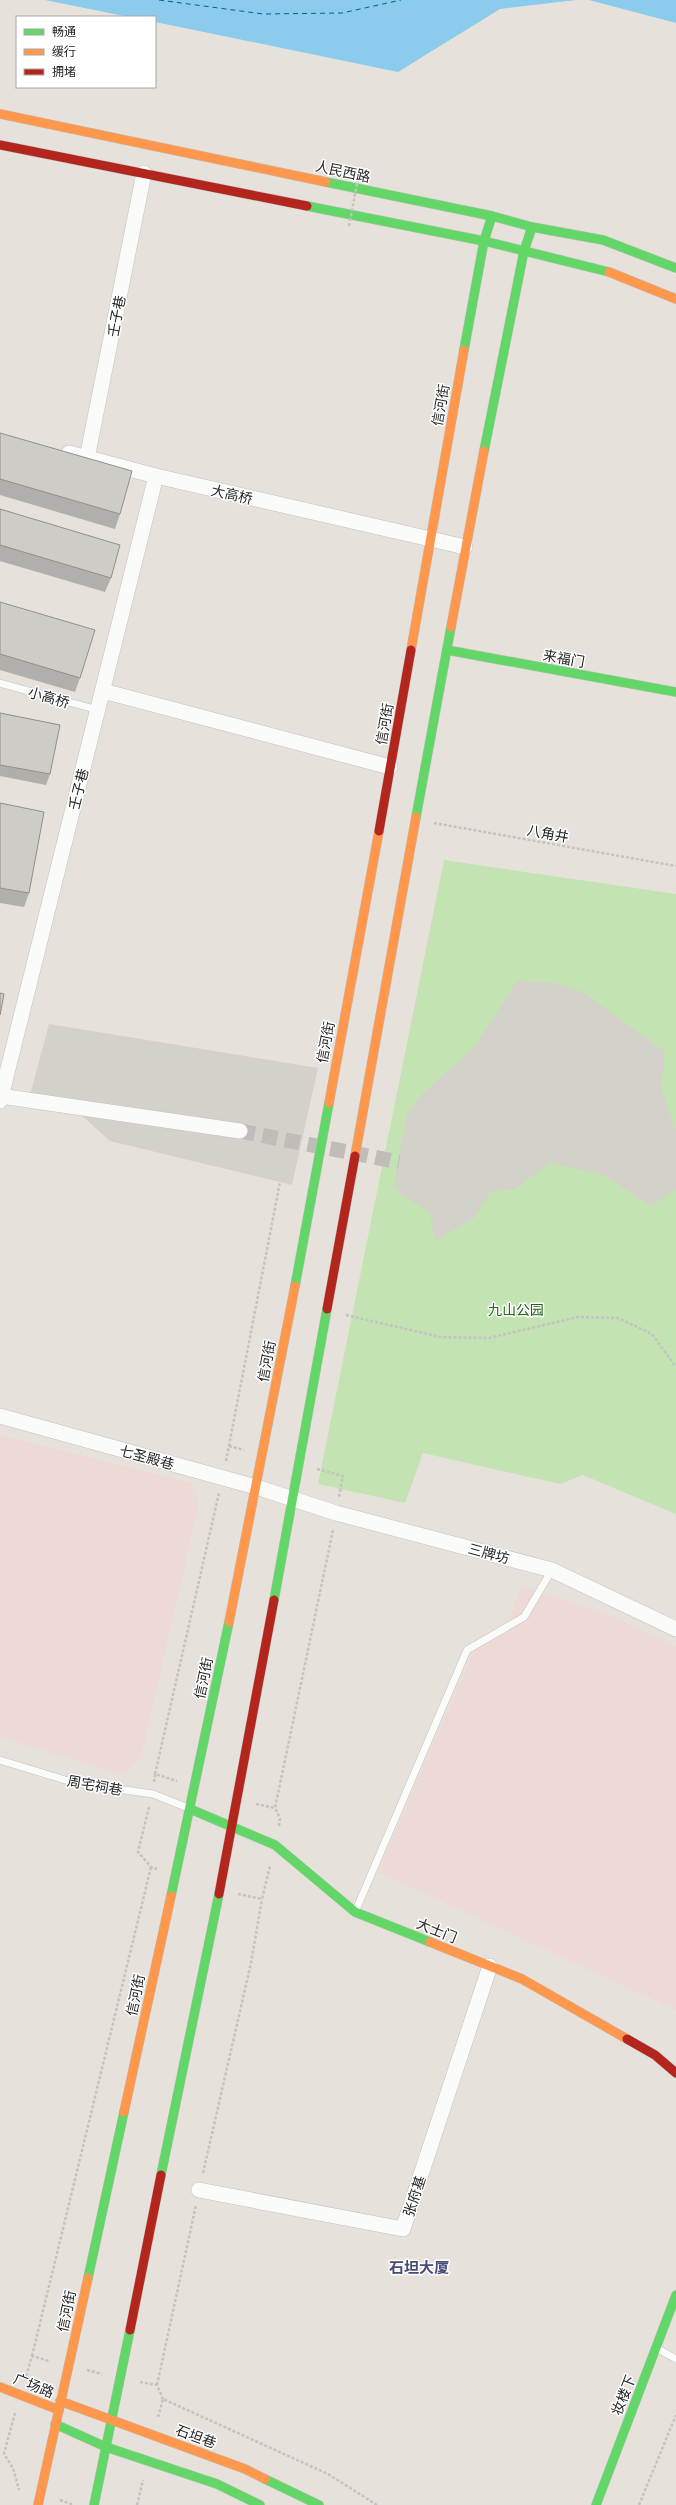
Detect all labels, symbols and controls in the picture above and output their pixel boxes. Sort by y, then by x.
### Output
legend [16,16,156,88]
text: 畅通 [52,22,76,41]
text: 缓行 [52,42,76,61]
text: 拥堵 [52,62,76,81]
street label: 人民西路 [313,155,373,187]
street label: 壬子巷 [102,293,130,339]
street label: 信河街 [426,382,454,428]
street label: 大高桥 [209,479,255,509]
street label: 来福门 [541,644,587,672]
street label: 小高桥 [26,681,72,713]
street label: 信河街 [370,701,398,747]
street label: 壬子巷 [63,766,93,812]
street label: 八角井 [525,819,571,847]
street label: 信河街 [311,1019,339,1065]
park label: 九山公园 [488,1299,544,1320]
street label: 信河街 [252,1338,280,1384]
street label: 七圣殿巷 [117,1440,177,1474]
street label: 三牌坊 [466,1537,512,1569]
street label: 信河街 [188,1655,218,1701]
street label: 周宅祠巷 [66,1770,124,1800]
street label: 大士门 [414,1912,460,1948]
street label: 信河街 [120,1972,150,2018]
street label: 张府基 [398,2173,430,2219]
district label: 石坦大厦 [389,2256,449,2279]
street label: 信河街 [51,2288,81,2334]
street label: 广场路 [11,2367,57,2403]
street label: 妆楼下 [606,2372,640,2418]
street label: 石坦巷 [173,2419,219,2453]

